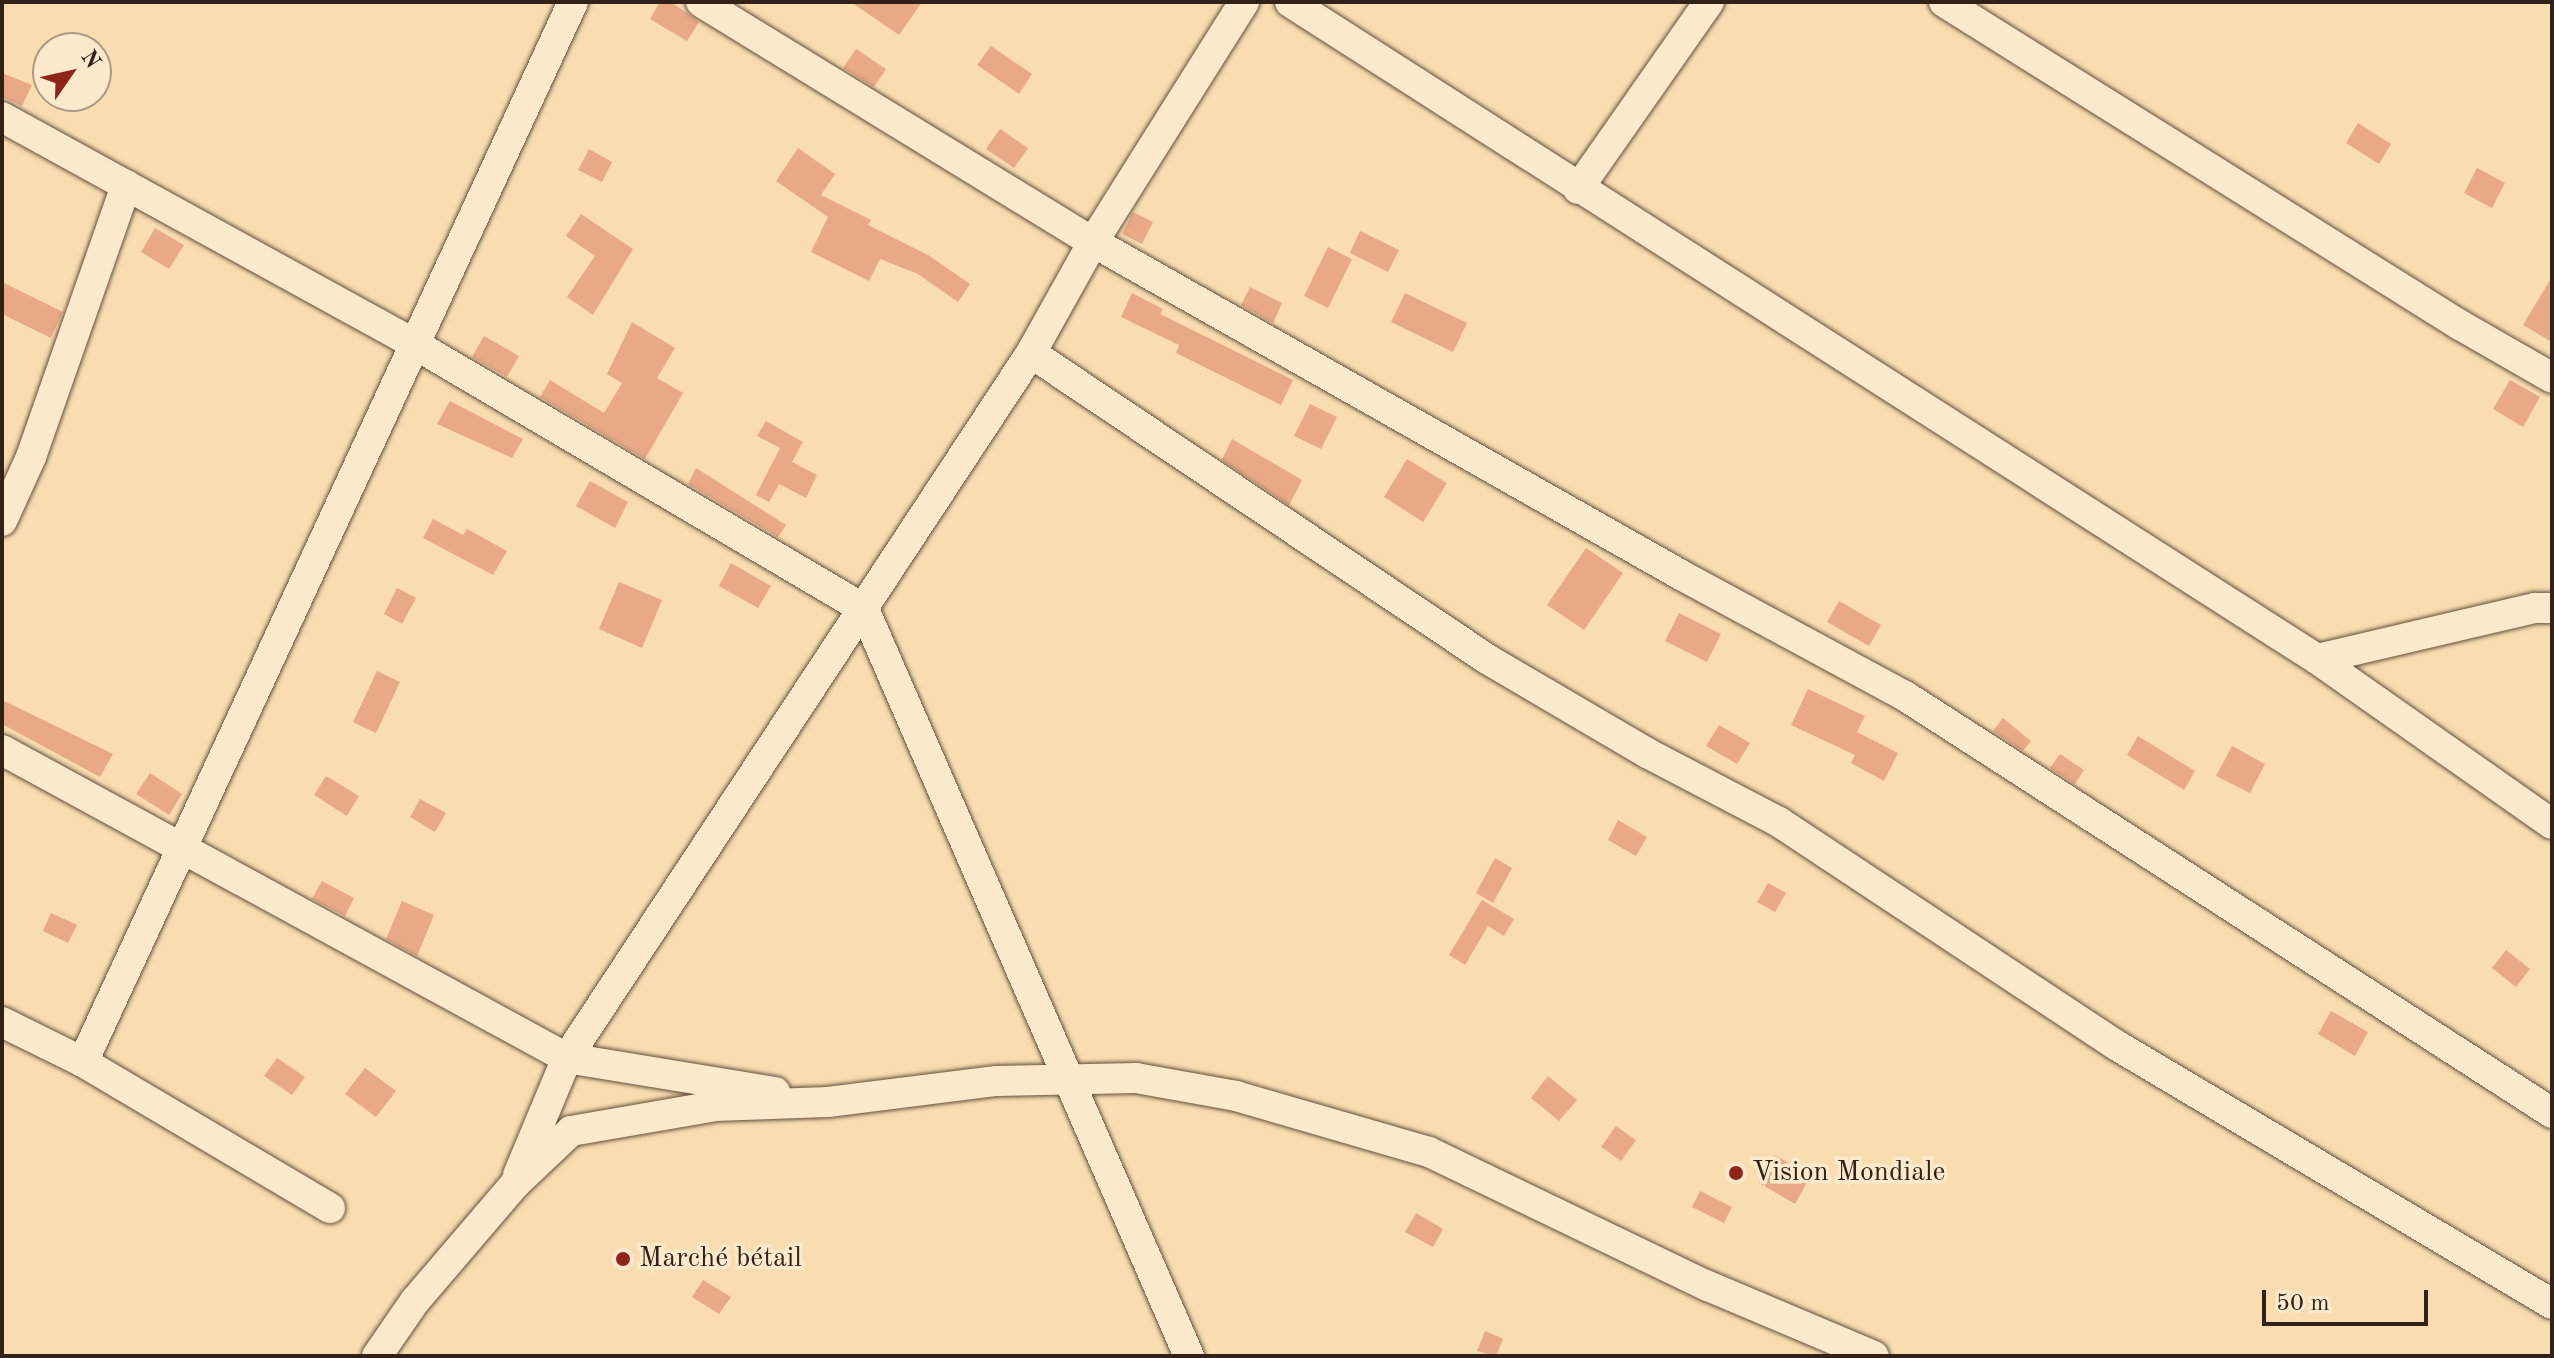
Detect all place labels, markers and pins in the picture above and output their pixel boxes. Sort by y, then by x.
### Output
place label: Vision Mondiale [1752,1156,1945,1190]
marker: Vision Mondiale [1727,1164,1745,1182]
place label: Marché bétail [639,1242,802,1276]
marker: Marché bétail [614,1250,632,1268]

